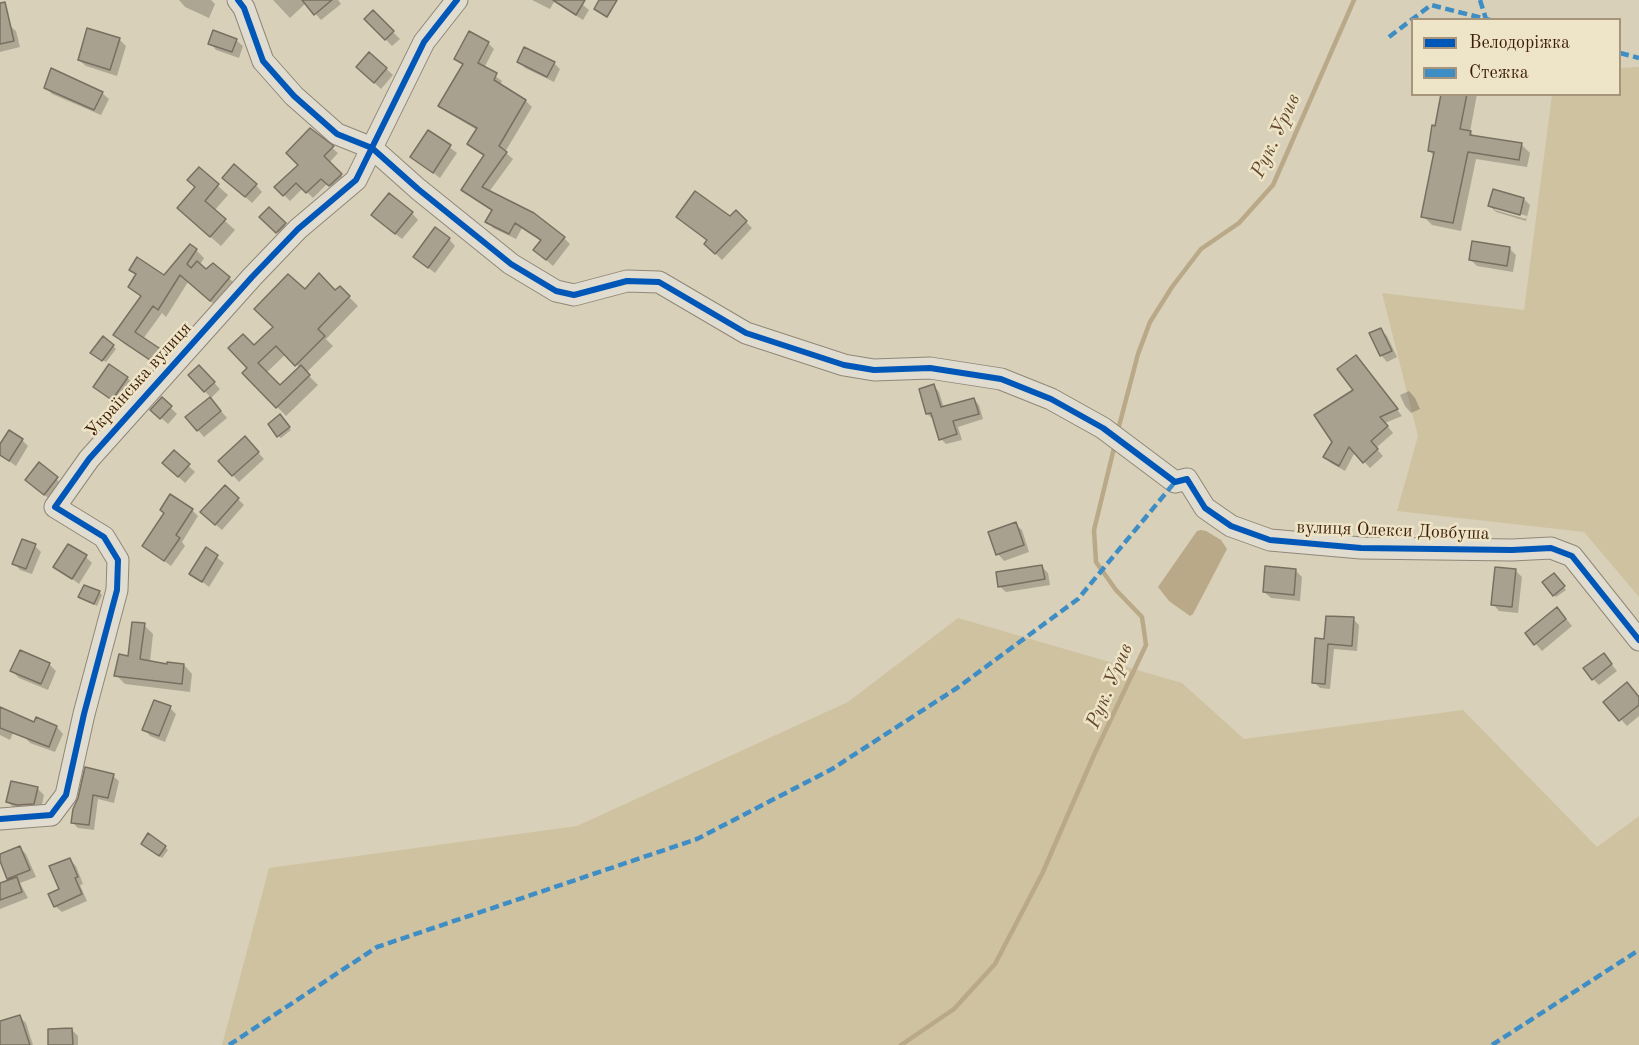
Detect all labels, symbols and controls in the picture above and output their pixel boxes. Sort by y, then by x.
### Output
legend [1411,18,1621,96]
text: Велодоріжка [1469,34,1570,52]
text: Стежка [1469,64,1529,82]
water label: Рук. Урив [1246,90,1306,182]
street label: Українська вулиця [81,318,197,442]
street label: вулиця Олекси Довбуша [1296,517,1490,545]
water label: Рук. Урив [1081,640,1139,732]

